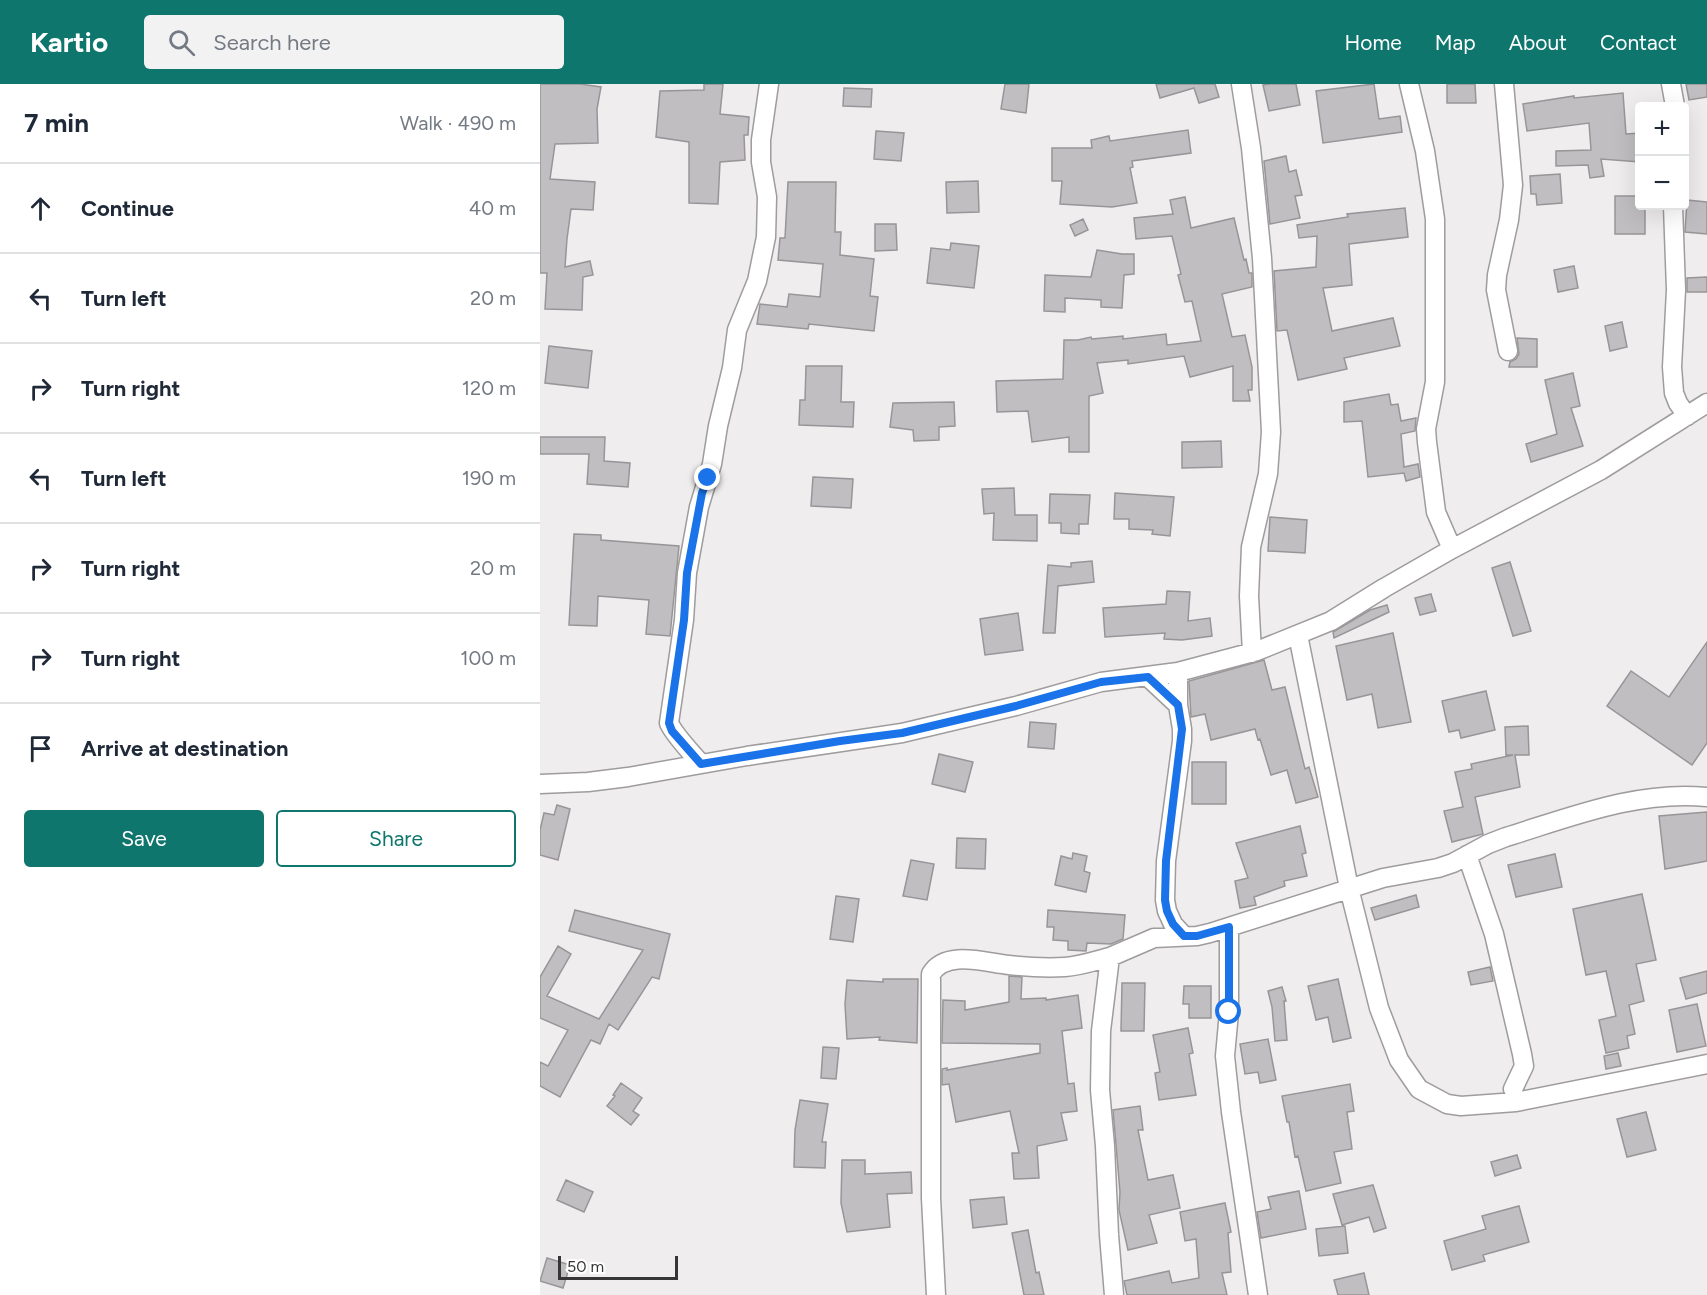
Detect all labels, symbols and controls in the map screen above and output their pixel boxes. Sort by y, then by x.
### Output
search box [144,15,564,69]
text: Kartio [30,25,108,59]
icon: search [165,26,198,59]
text: Search here [213,29,331,56]
text: Home [1345,30,1402,55]
text: Map [1435,30,1476,55]
text: About [1509,30,1567,55]
text: Contact [1600,30,1677,55]
map controls [1635,102,1689,210]
button: + [1635,102,1689,156]
text: 7 min [24,107,89,139]
text: Walk · 490 m [400,111,516,135]
button: − [1635,156,1689,210]
icon: ahead [24,192,57,225]
text: Continue [81,195,174,222]
text: 40 m [469,196,516,220]
icon: left [24,282,57,315]
text: Turn left [81,285,167,312]
text: 20 m [470,286,516,310]
icon: right [24,372,57,405]
text: Turn right [81,375,180,402]
text: 120 m [462,376,516,400]
icon: left [24,462,57,495]
route end [694,464,720,490]
text: Turn left [81,465,167,492]
text: 190 m [462,466,516,490]
icon: right [24,552,57,585]
text: Turn right [81,555,180,582]
text: 20 m [470,556,516,580]
icon: right [24,642,57,675]
text: Turn right [81,645,180,672]
text: 100 m [460,646,516,670]
icon: arrive [24,732,57,765]
text: Arrive at destination [81,735,289,762]
button: Save [24,810,264,867]
button: Share [276,810,516,867]
route start [1215,998,1241,1024]
scale bar [558,1253,678,1280]
text: 50 m [567,1257,604,1276]

